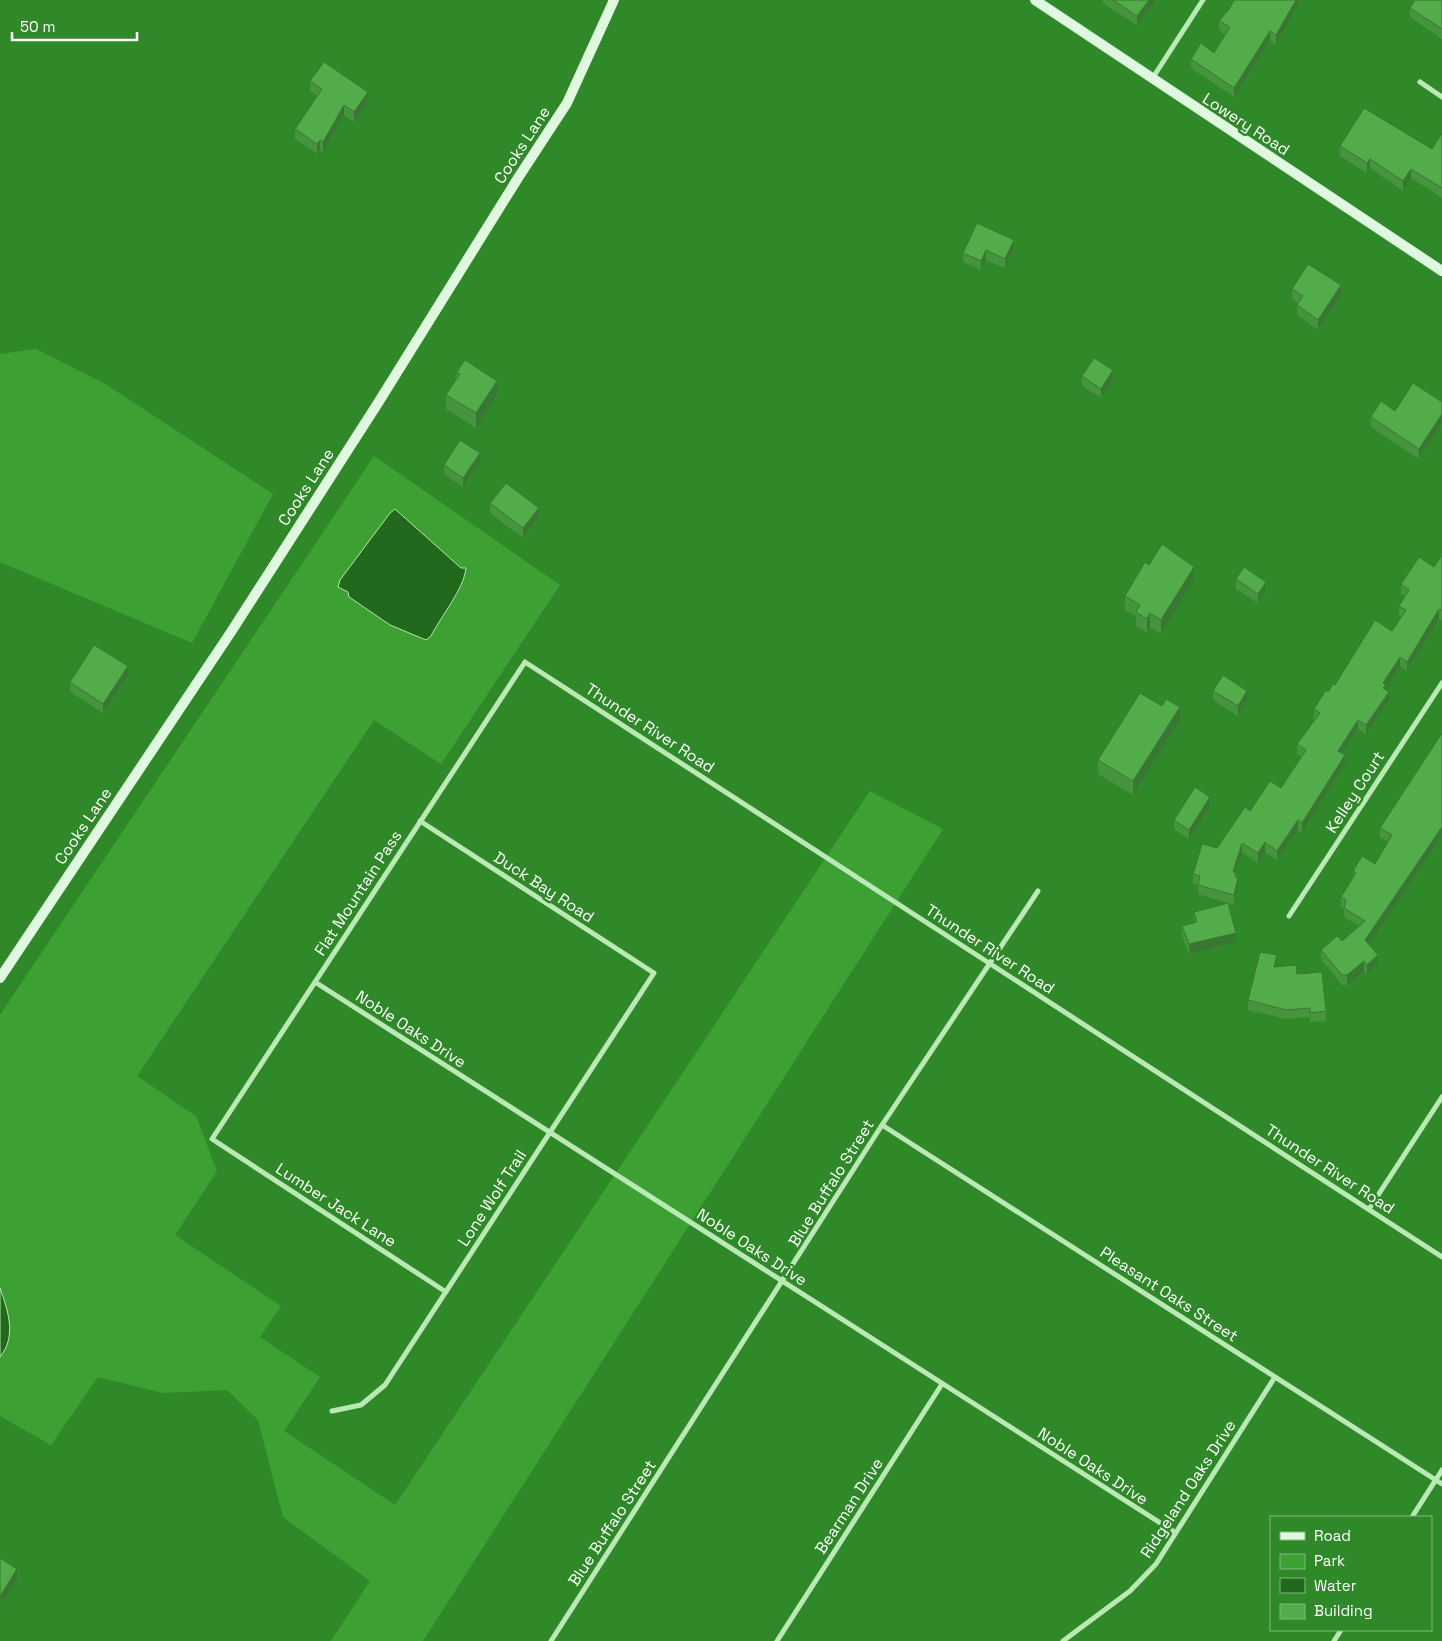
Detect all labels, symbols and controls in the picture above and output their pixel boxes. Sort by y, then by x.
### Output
scale bar [12,10,138,42]
text: 50 m [20,17,55,36]
street label: Lowery Road [1198,88,1294,160]
street label: Cooks Lane [489,102,555,188]
street label: Cooks Lane [273,444,339,530]
street label: Thunder River Road [581,678,719,778]
street label: Kelley Court [1321,747,1389,837]
street label: Cooks Lane [50,784,116,868]
street label: Flat Mountain Pass [310,826,406,960]
street label: Duck Bay Road [490,847,598,927]
street label: Thunder River Road [921,899,1059,999]
street label: Noble Oaks Drive [352,985,470,1073]
street label: Blue Buffalo Street [783,1115,879,1251]
street label: Thunder River Road [1261,1119,1399,1219]
street label: Lone Wolf Trail [453,1146,531,1250]
street label: Lumber Jack Lane [272,1158,400,1252]
street label: Noble Oaks Drive [693,1203,811,1291]
street label: Pleasant Oaks Street [1096,1241,1242,1347]
street label: Ridgeland Oaks Drive [1135,1416,1241,1562]
street label: Noble Oaks Drive [1034,1422,1152,1510]
street label: Bearman Drive [810,1454,888,1558]
street label: Blue Buffalo Street [563,1456,661,1590]
legend [1270,1516,1432,1631]
text: Road [1314,1526,1351,1545]
text: Park [1314,1551,1345,1570]
text: Water [1314,1576,1357,1595]
text: Building [1314,1601,1373,1620]

